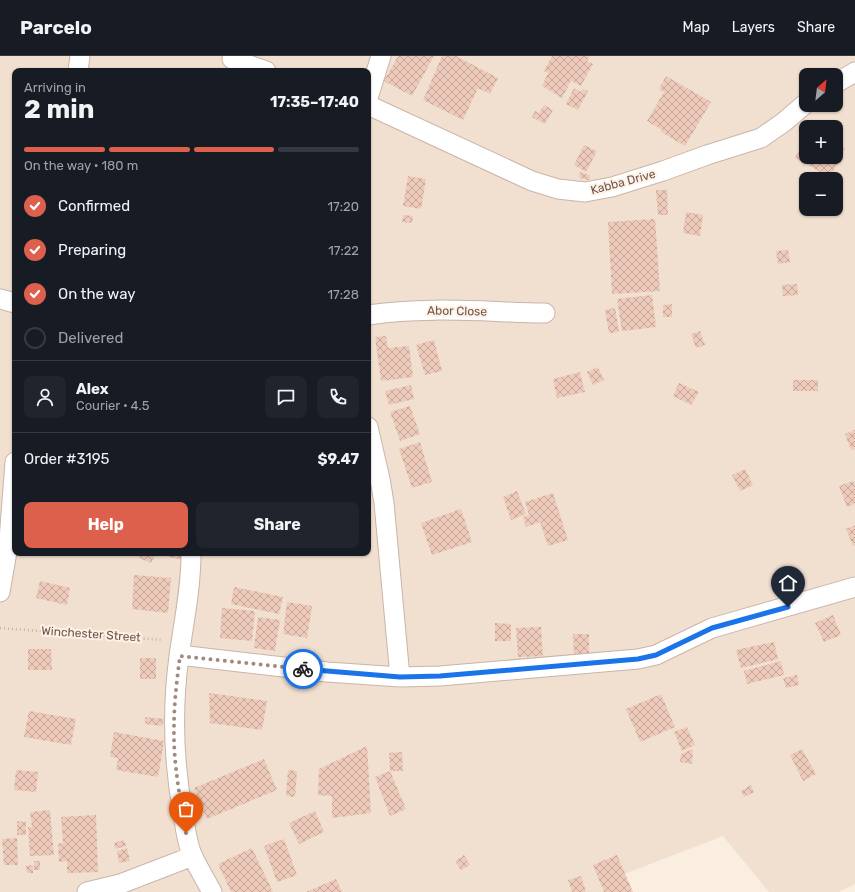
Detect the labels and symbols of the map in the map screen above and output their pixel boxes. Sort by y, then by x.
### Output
north arrow [799,68,843,112]
street label: Kabba Drive [589,167,657,197]
street label: Abor Close [427,303,487,319]
pin [771,566,805,607]
street label: Winchester Street [41,624,142,644]
courier [283,649,323,689]
pin [169,792,203,833]

